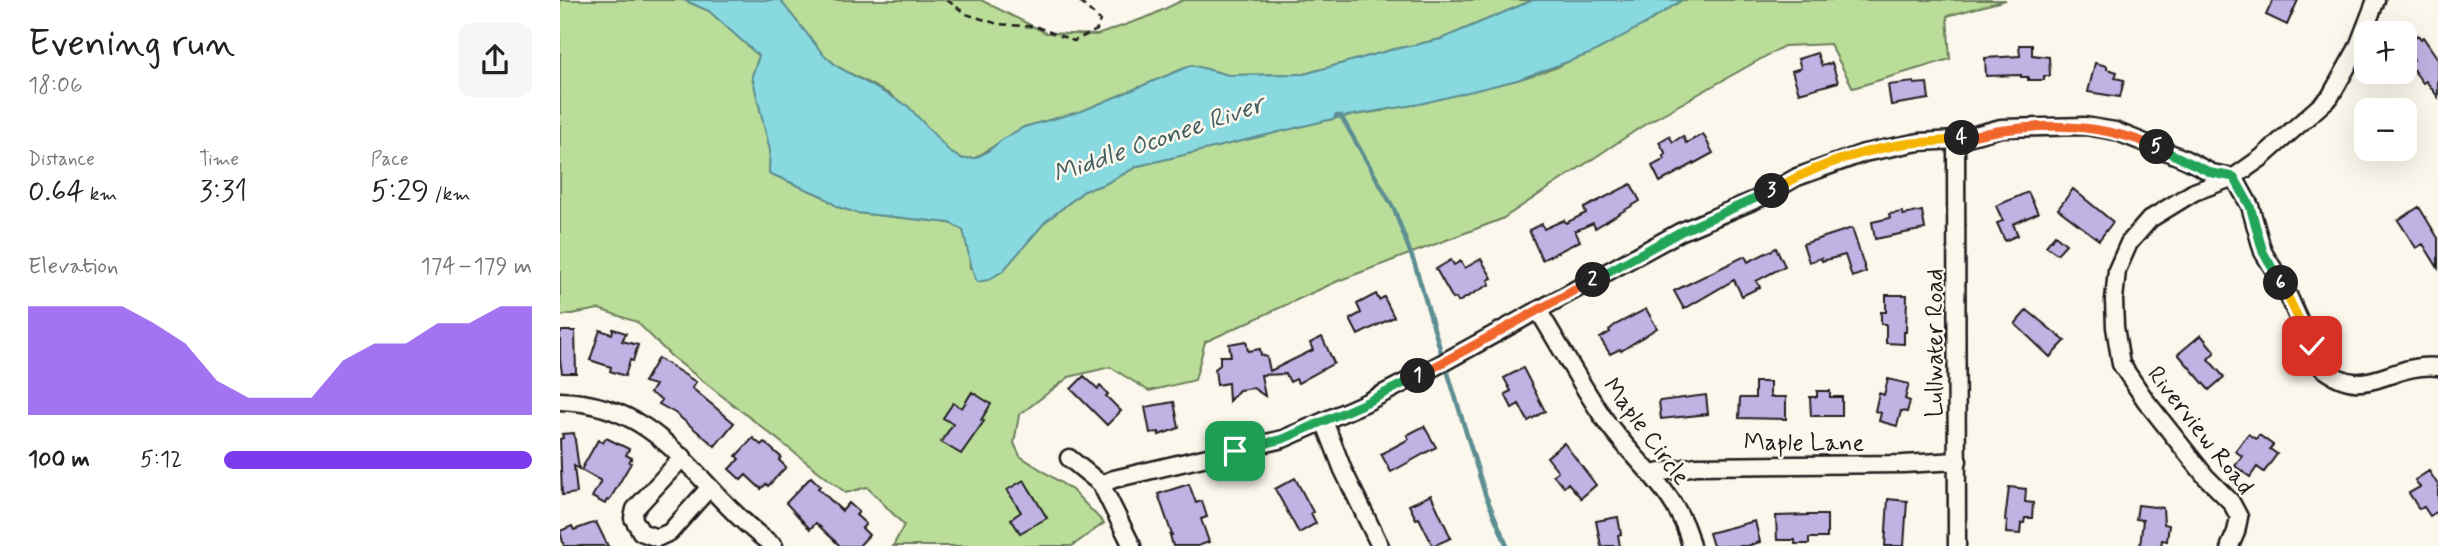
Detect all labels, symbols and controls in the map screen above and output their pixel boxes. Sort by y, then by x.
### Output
text: Evening run [28,20,235,69]
map controls [2354,21,2417,161]
button: + [2354,21,2417,84]
button: share [458,23,532,97]
text: 18:06 [28,71,83,101]
water label: Middle Oconee River [1048,87,1272,192]
button: − [2354,98,2417,161]
pin: 4 [1944,120,1980,156]
text: 4 [1956,125,1967,150]
pin: 5 [2140,130,2174,164]
text: 5 [2151,134,2162,159]
text: Distance [28,147,95,172]
text: Time [199,147,239,172]
text: Pace [371,147,408,172]
text: 0.64 [28,172,85,211]
text: 3:31 [199,172,247,211]
text: 5:29 [371,172,429,211]
pin: 3 [1754,174,1790,208]
text: 3 [1767,178,1776,203]
text: km [85,182,117,207]
text: /km [429,182,470,207]
text: Elevation [28,252,119,282]
text: 174–179 m [420,252,532,282]
pin: 2 [1576,262,1610,298]
pin: 6 [2264,266,2298,300]
text: 2 [1588,267,1597,292]
street label: Lullwater Road [1920,269,1951,417]
text: 6 [2276,270,2285,295]
pin [2282,316,2342,376]
icon: check [2293,327,2331,365]
pin: 1 [1400,358,1436,394]
street label: Riverview Road [2140,360,2260,502]
text: 1 [1413,363,1422,388]
street label: Maple Circle [1595,372,1696,492]
pin [1205,421,1265,481]
street label: Maple Lane [1744,428,1865,459]
icon: arrive [1216,432,1254,470]
text: 100 m [28,445,90,475]
text: 5:12 [140,445,182,475]

